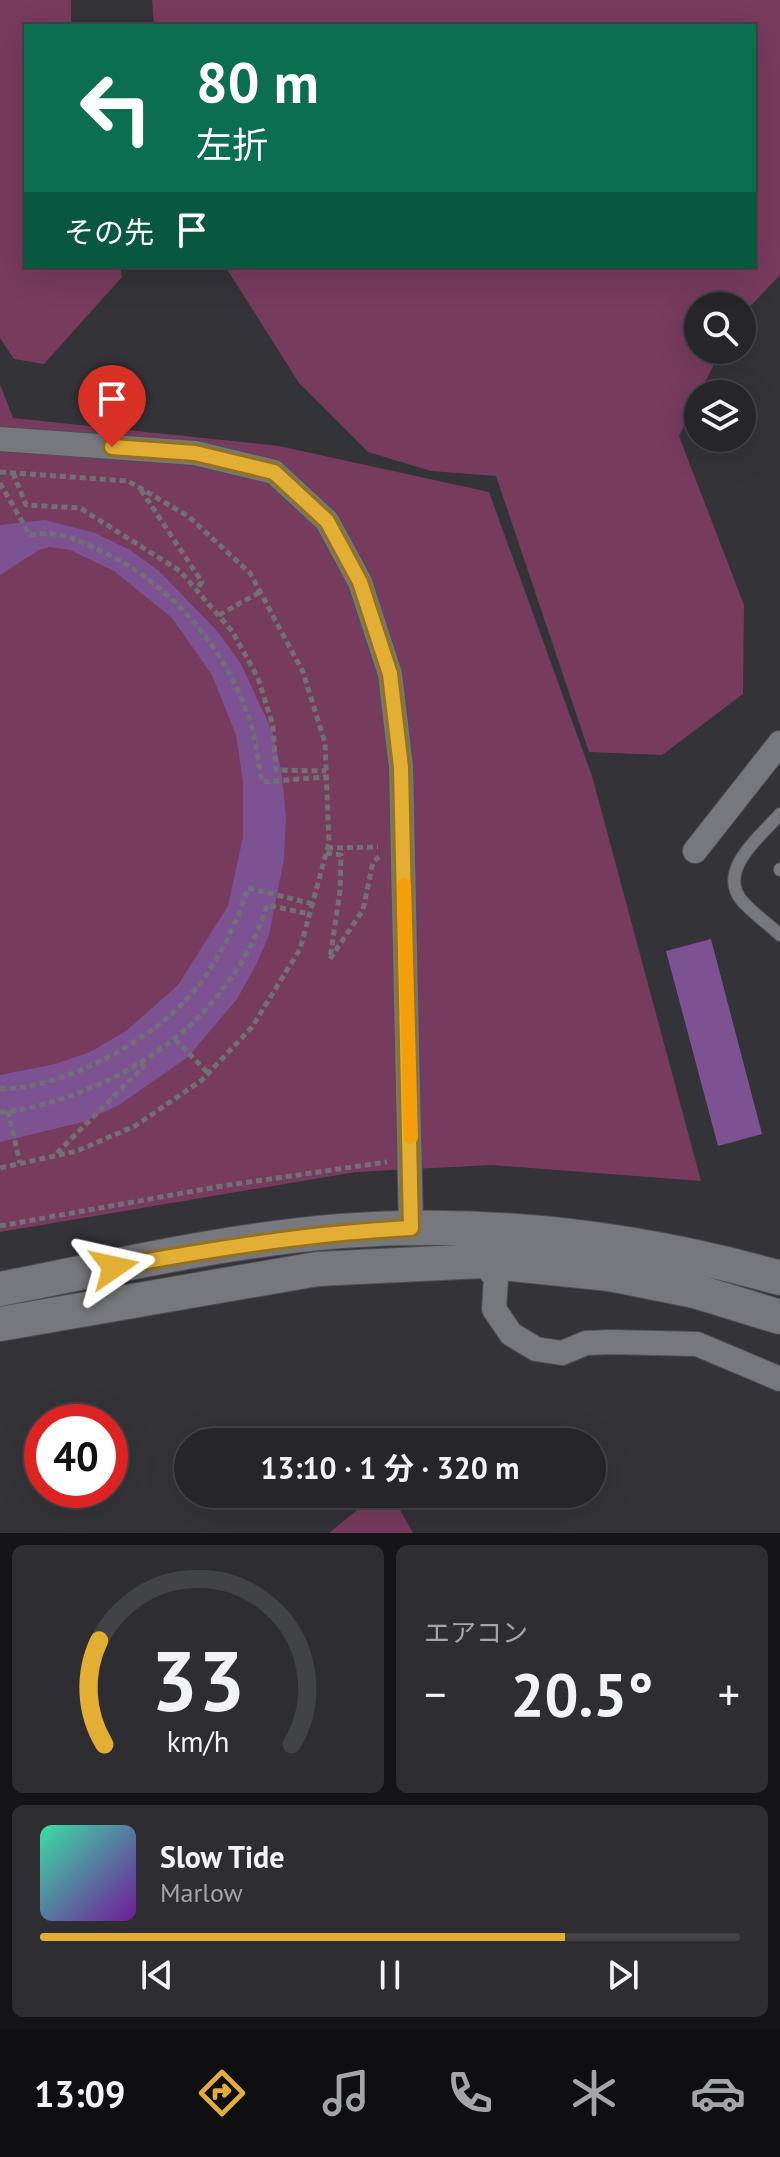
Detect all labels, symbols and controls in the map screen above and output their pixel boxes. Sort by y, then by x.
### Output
text: 80 m [196,46,319,118]
icon: left [64,56,168,160]
text: 左折 [196,121,268,168]
icon: arrive [170,208,214,252]
text: その先 [64,212,154,251]
map controls [684,292,756,452]
button: search [684,292,756,364]
pin [78,365,146,447]
icon: arrive [90,377,134,421]
button: layers [684,380,756,452]
position arrow [72,1225,156,1309]
speed limit sign: 40 [24,1404,128,1508]
text: 13:10 · 1 分 · 320 m [260,1448,520,1487]
text: エアコン [424,1616,528,1649]
text: 33 [151,1626,245,1734]
text: 20.5° [510,1655,654,1733]
text: − [424,1665,446,1722]
text: + [718,1665,740,1722]
text: km/h [167,1723,229,1760]
text: Slow Tide [160,1837,285,1876]
text: Marlow [160,1876,243,1909]
icon: previous [135,1953,179,1997]
icon: pause [368,1953,412,1997]
icon: next [601,1953,645,1997]
icon: directions [194,2065,250,2121]
icon: music [318,2065,374,2121]
icon: phone [442,2065,498,2121]
icon: climate [566,2065,622,2121]
icon: car [690,2065,746,2121]
text: 13:09 [34,2070,125,2117]

